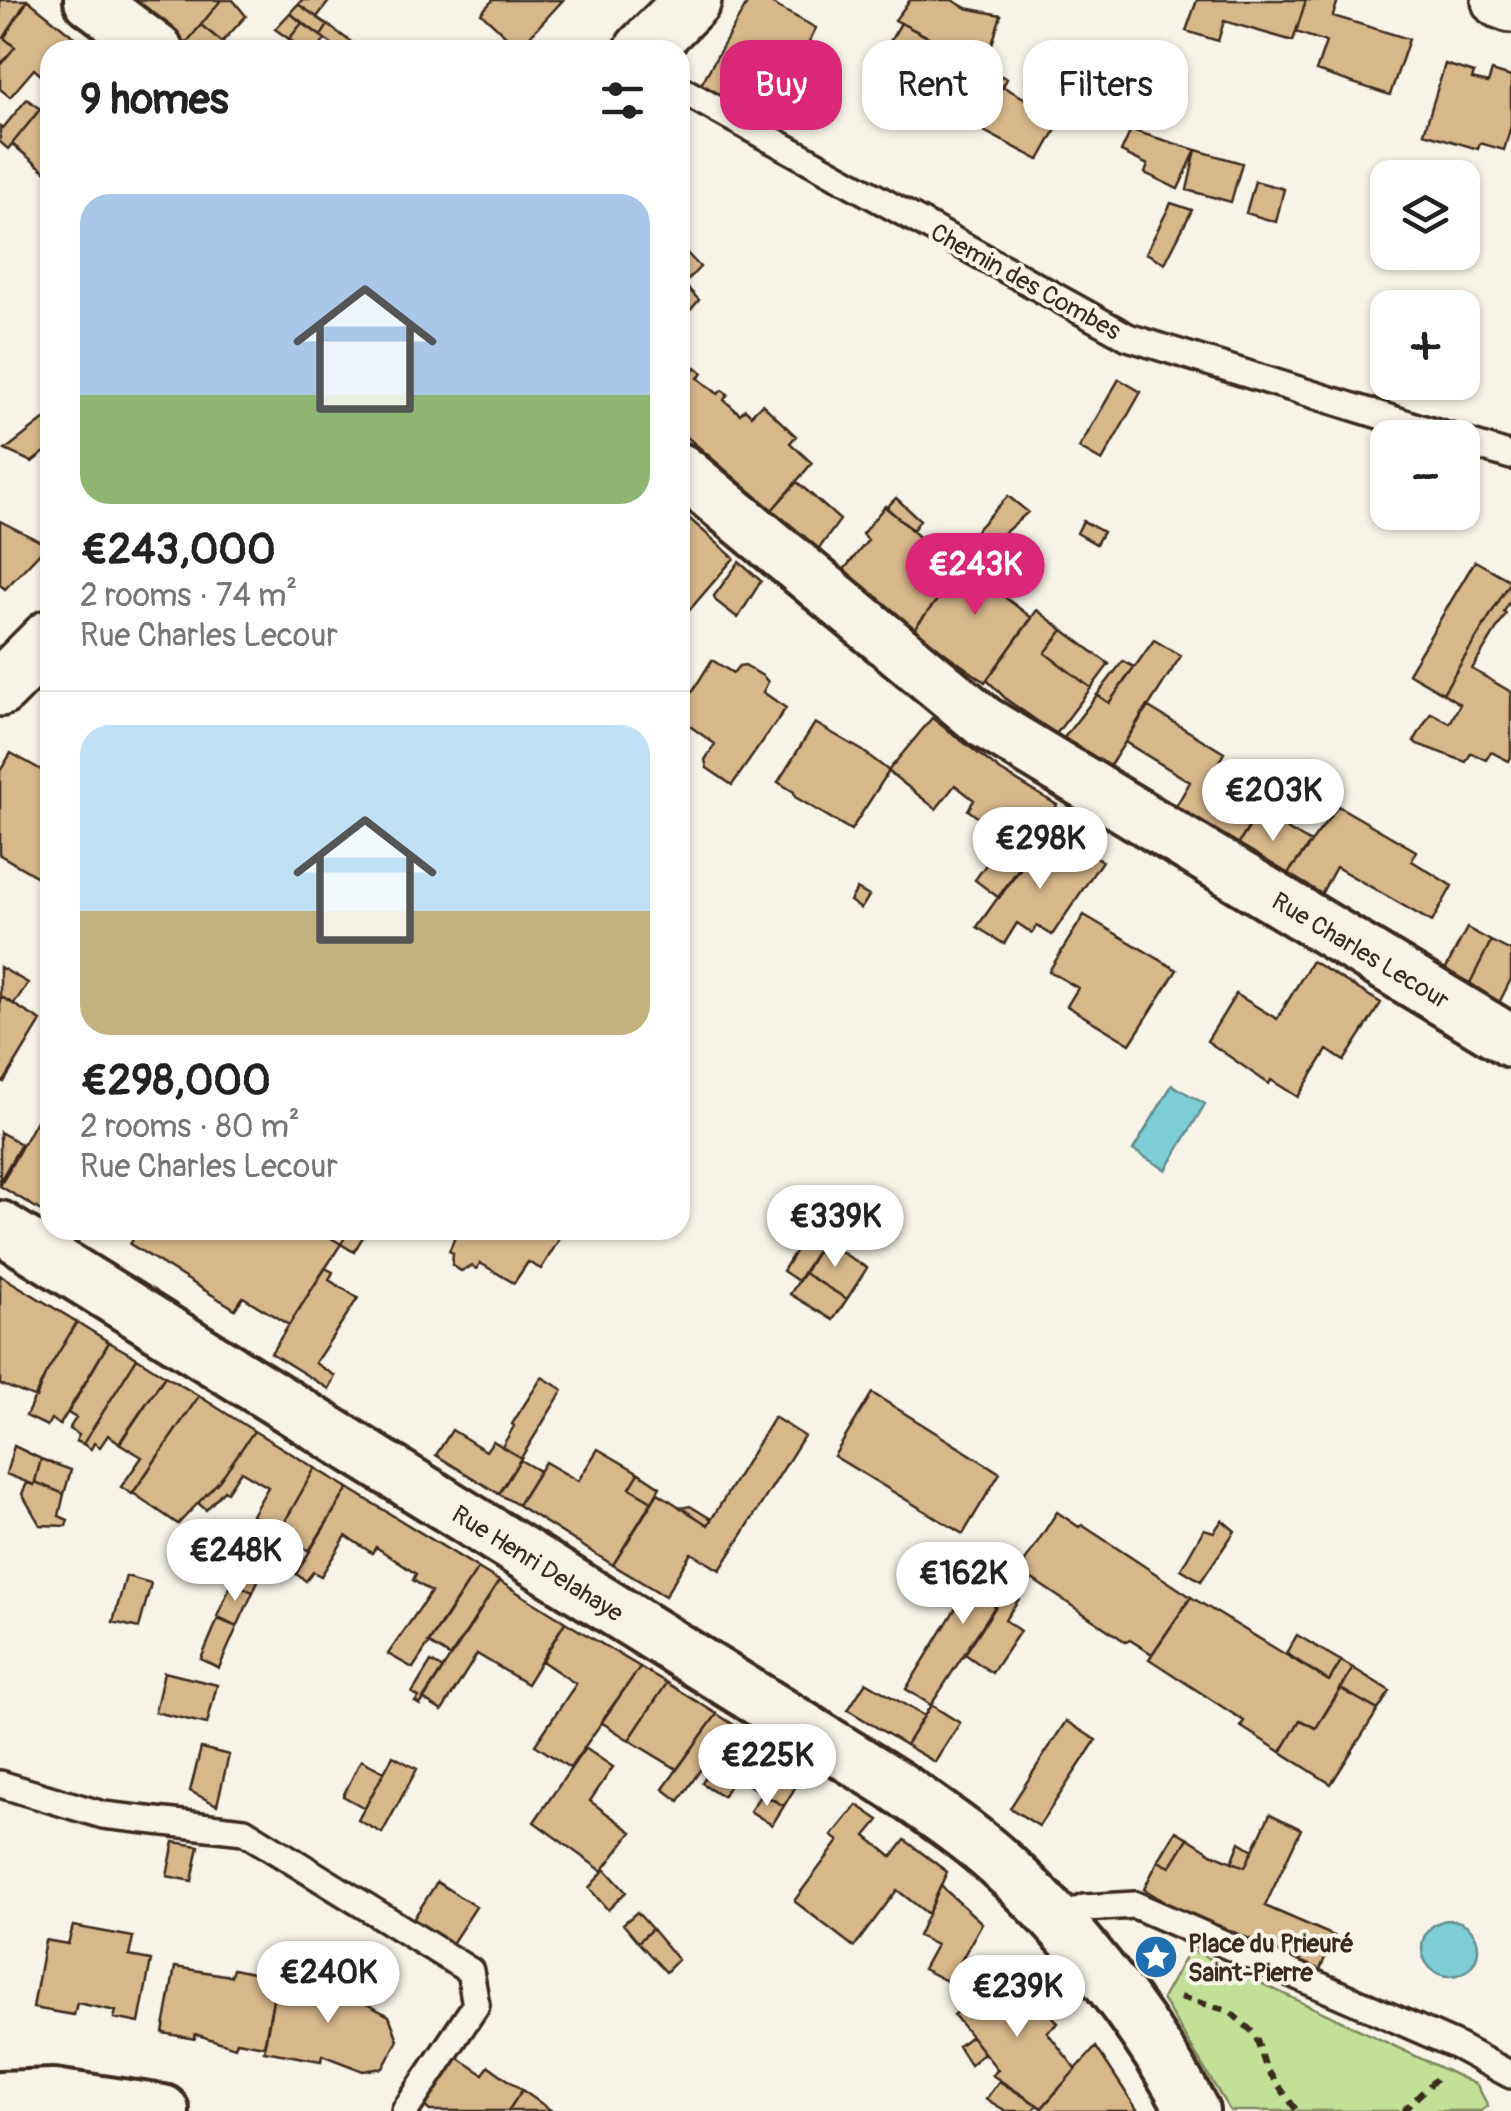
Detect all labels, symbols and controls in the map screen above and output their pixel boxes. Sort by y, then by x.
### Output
chip: Buy [720,40,842,130]
chip: Rent [862,40,1003,130]
chip: Filters [1023,40,1188,130]
icon: filters [595,73,650,128]
text: 9 homes [80,74,229,126]
map controls [1370,160,1480,530]
button: layers [1370,160,1480,270]
street label: Chemin des Combes [925,217,1126,347]
icon: home [275,259,455,439]
button: + [1370,290,1480,400]
button: − [1370,420,1480,530]
text: €243,000 [80,524,276,576]
pin: €243K [905,533,1045,618]
text: €243K [928,545,1022,585]
text: 2 rooms · 74 m² [80,576,297,616]
text: Rue Charles Lecour [80,616,338,656]
pin: €203K [1203,759,1343,844]
text: €203K [1224,771,1322,811]
icon: home [275,790,455,970]
pin: €298K [970,807,1110,892]
text: €298K [995,819,1085,859]
street label: Rue Charles Lecour [1266,886,1455,1016]
text: €298,000 [80,1055,271,1107]
text: 2 rooms · 80 m² [80,1107,300,1147]
text: Rue Charles Lecour [80,1147,338,1187]
pin: €339K [765,1185,905,1270]
text: €339K [789,1197,881,1237]
street label: Rue Henri Delahaye [446,1499,629,1630]
pin: €248K [165,1519,305,1604]
text: €248K [189,1531,282,1571]
pin: €162K [893,1542,1033,1627]
text: €162K [918,1554,1008,1594]
pin: €225K [697,1724,837,1809]
text: €225K [720,1736,814,1776]
place label: Place du Prieuré Saint-Pierre [1188,1929,1354,1989]
place icon: Place du Prieuré Saint-Pierre [1133,1934,1179,1980]
pin: €240K [258,1941,398,2026]
text: €240K [279,1953,377,1993]
pin: €239K [947,1955,1087,2040]
text: €239K [971,1967,1063,2007]

